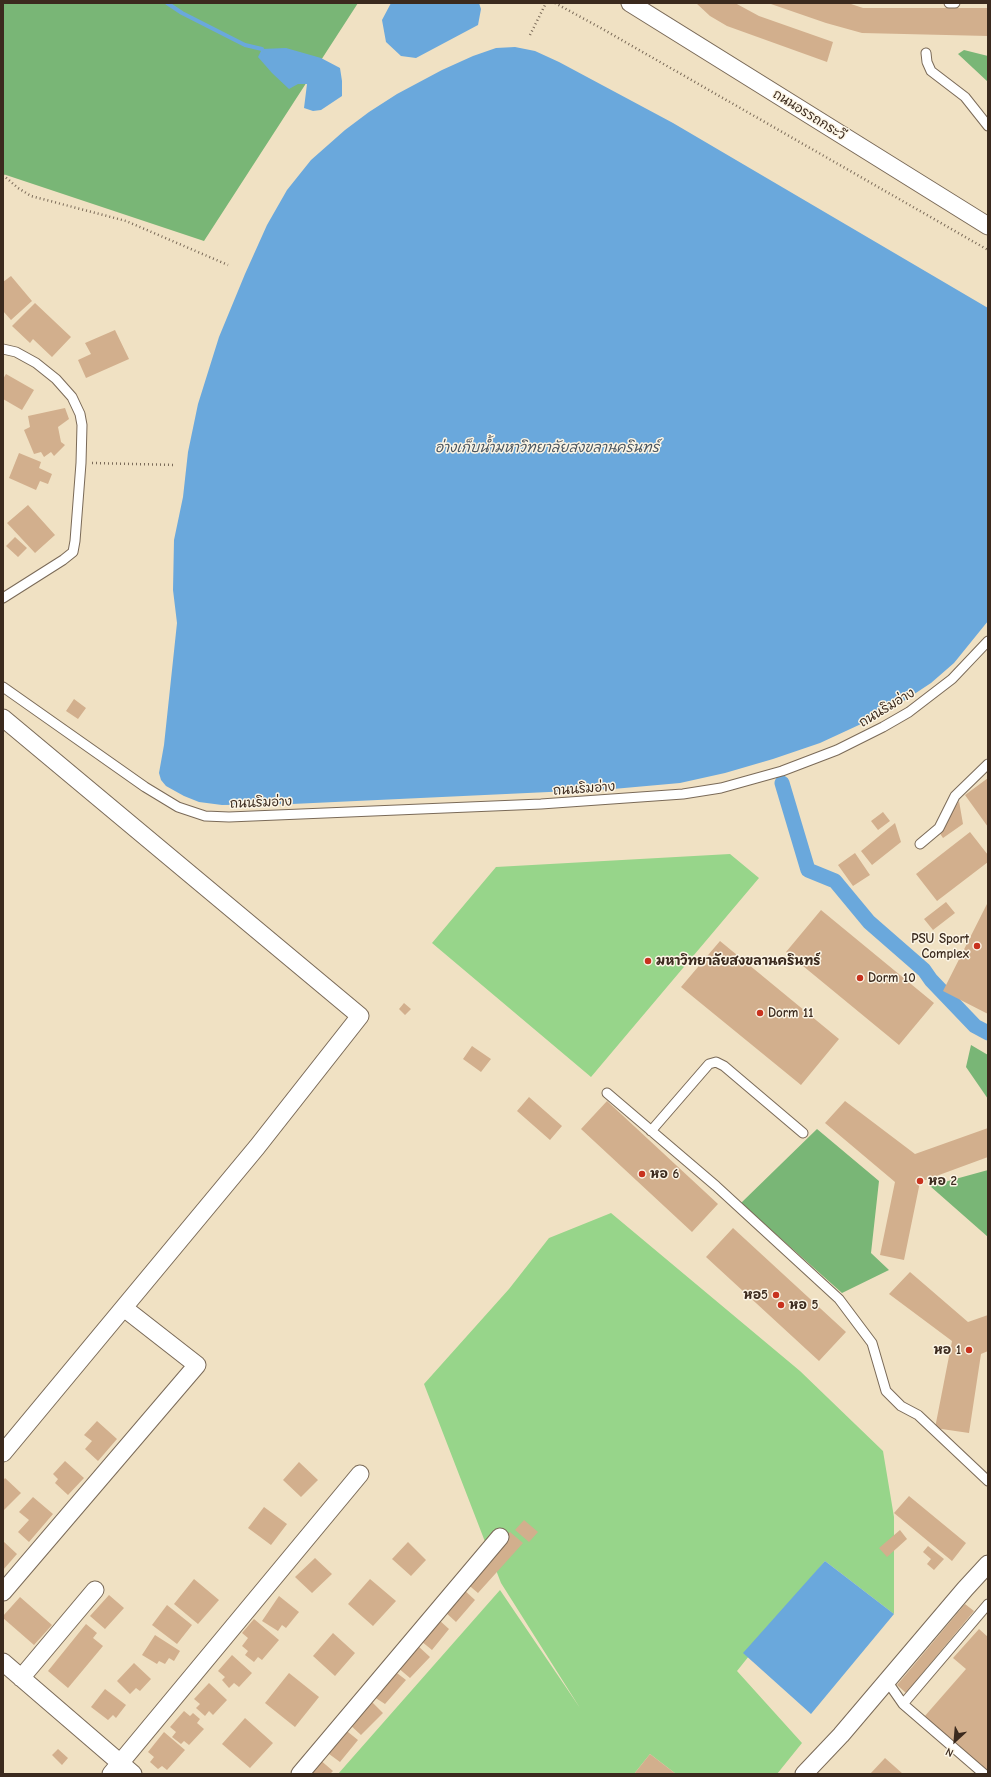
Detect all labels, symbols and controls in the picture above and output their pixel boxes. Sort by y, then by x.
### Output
street label: ถนนอรรถกระวี [770,86,848,144]
water label: อ่างเก็บน้ำมหาวิทยาลัยสงขลานครินทร์ [435,440,659,456]
street label: ถนนริมอ่าง [856,685,918,731]
street label: ถนนริมอ่าง [552,779,616,799]
street label: ถนนริมอ่าง [230,794,292,812]
place label: PSU Sport Complex [911,931,969,962]
marker: PSU Sport Complex [972,941,982,951]
place label: มหาวิทยาลัยสงขลานครินทร์ [656,953,821,969]
marker: มหาวิทยาลัยสงขลานครินทร์ [643,956,653,966]
place label: Dorm 10 [868,970,916,986]
marker: Dorm 10 [855,973,865,983]
place label: Dorm 11 [768,1005,813,1021]
marker: Dorm 11 [755,1008,765,1018]
place label: หอ 6 [650,1166,679,1182]
marker: หอ 6 [637,1169,647,1179]
place label: หอ 2 [928,1173,957,1189]
marker: หอ 2 [915,1176,925,1186]
place label: หอ5 [743,1287,768,1303]
marker: หอ5 [771,1290,781,1300]
place label: หอ 5 [789,1297,818,1313]
marker: หอ 5 [776,1300,786,1310]
place label: หอ 1 [933,1342,961,1358]
marker: หอ 1 [964,1345,974,1355]
north arrow [935,1721,975,1761]
text: N [943,1745,956,1760]

